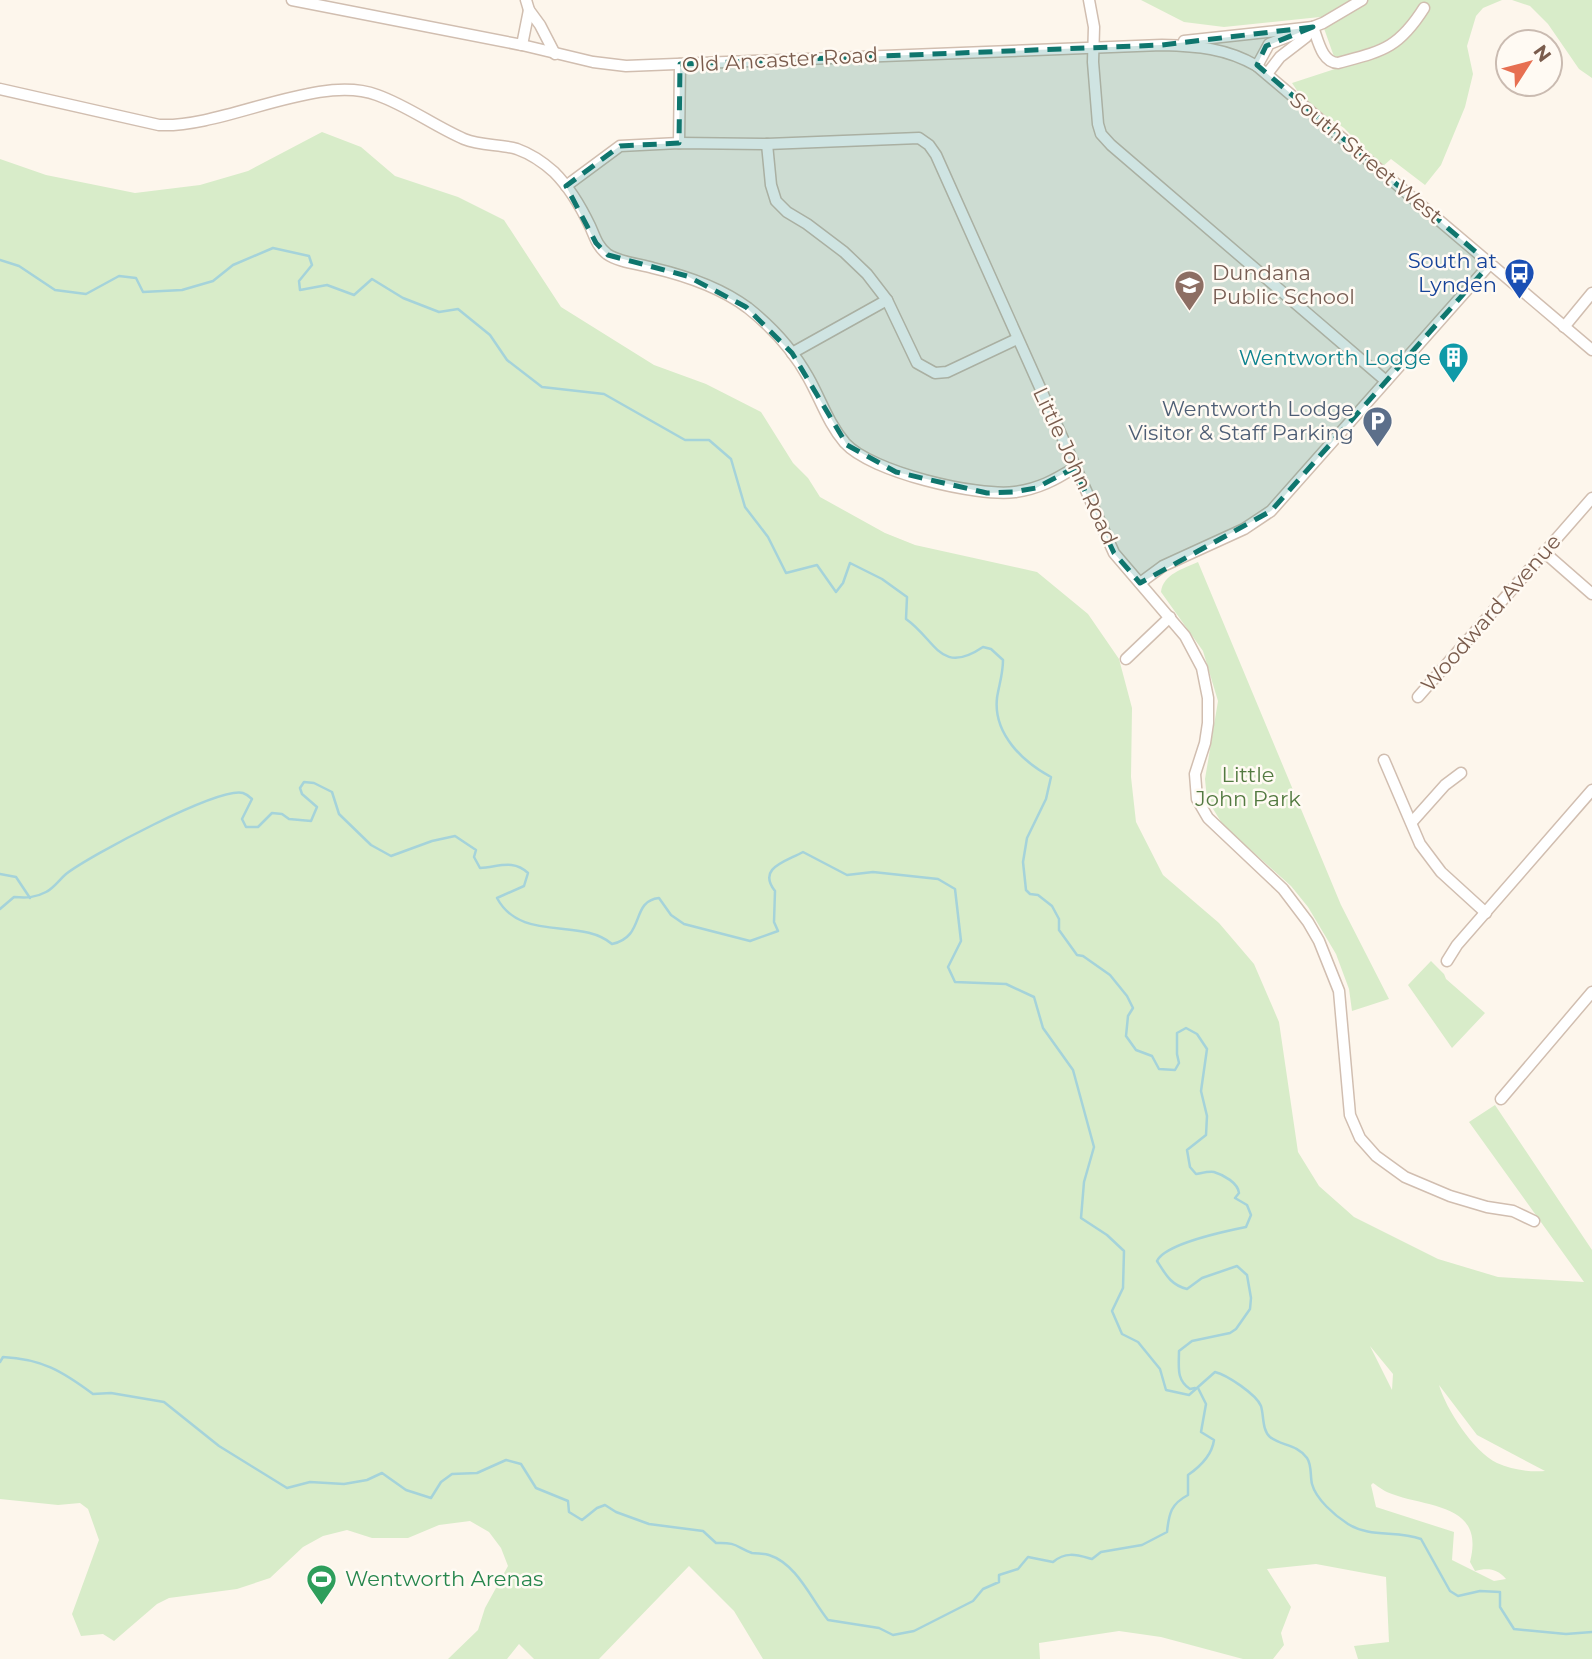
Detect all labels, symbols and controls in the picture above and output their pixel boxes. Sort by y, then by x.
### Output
north arrow [1494,28,1564,98]
text: N [1529,40,1556,66]
street label: Old Ancaster Road [681,42,879,77]
street label: South Street West [1285,87,1448,229]
place label: South at Lynden [1408,248,1497,297]
bus stop icon: South at Lynden [1503,256,1537,300]
place label: Dundana Public School [1212,260,1355,309]
school or university icon: Dundana Public School [1172,268,1206,312]
building icon: Wentworth Lodge [1437,341,1471,385]
place label: Wentworth Lodge [1239,345,1431,370]
street label: Little John Road [1028,383,1123,549]
place label: Wentworth Lodge Visitor & Staff Parking [1128,396,1354,445]
parking icon: Wentworth Lodge Visitor & Staff Parking [1360,404,1394,448]
street label: Woodward Avenue [1415,529,1566,696]
park label: Little John Park [1194,762,1301,811]
sports icon: Wentworth Arenas [305,1562,339,1606]
place label: Wentworth Arenas [345,1566,543,1591]

